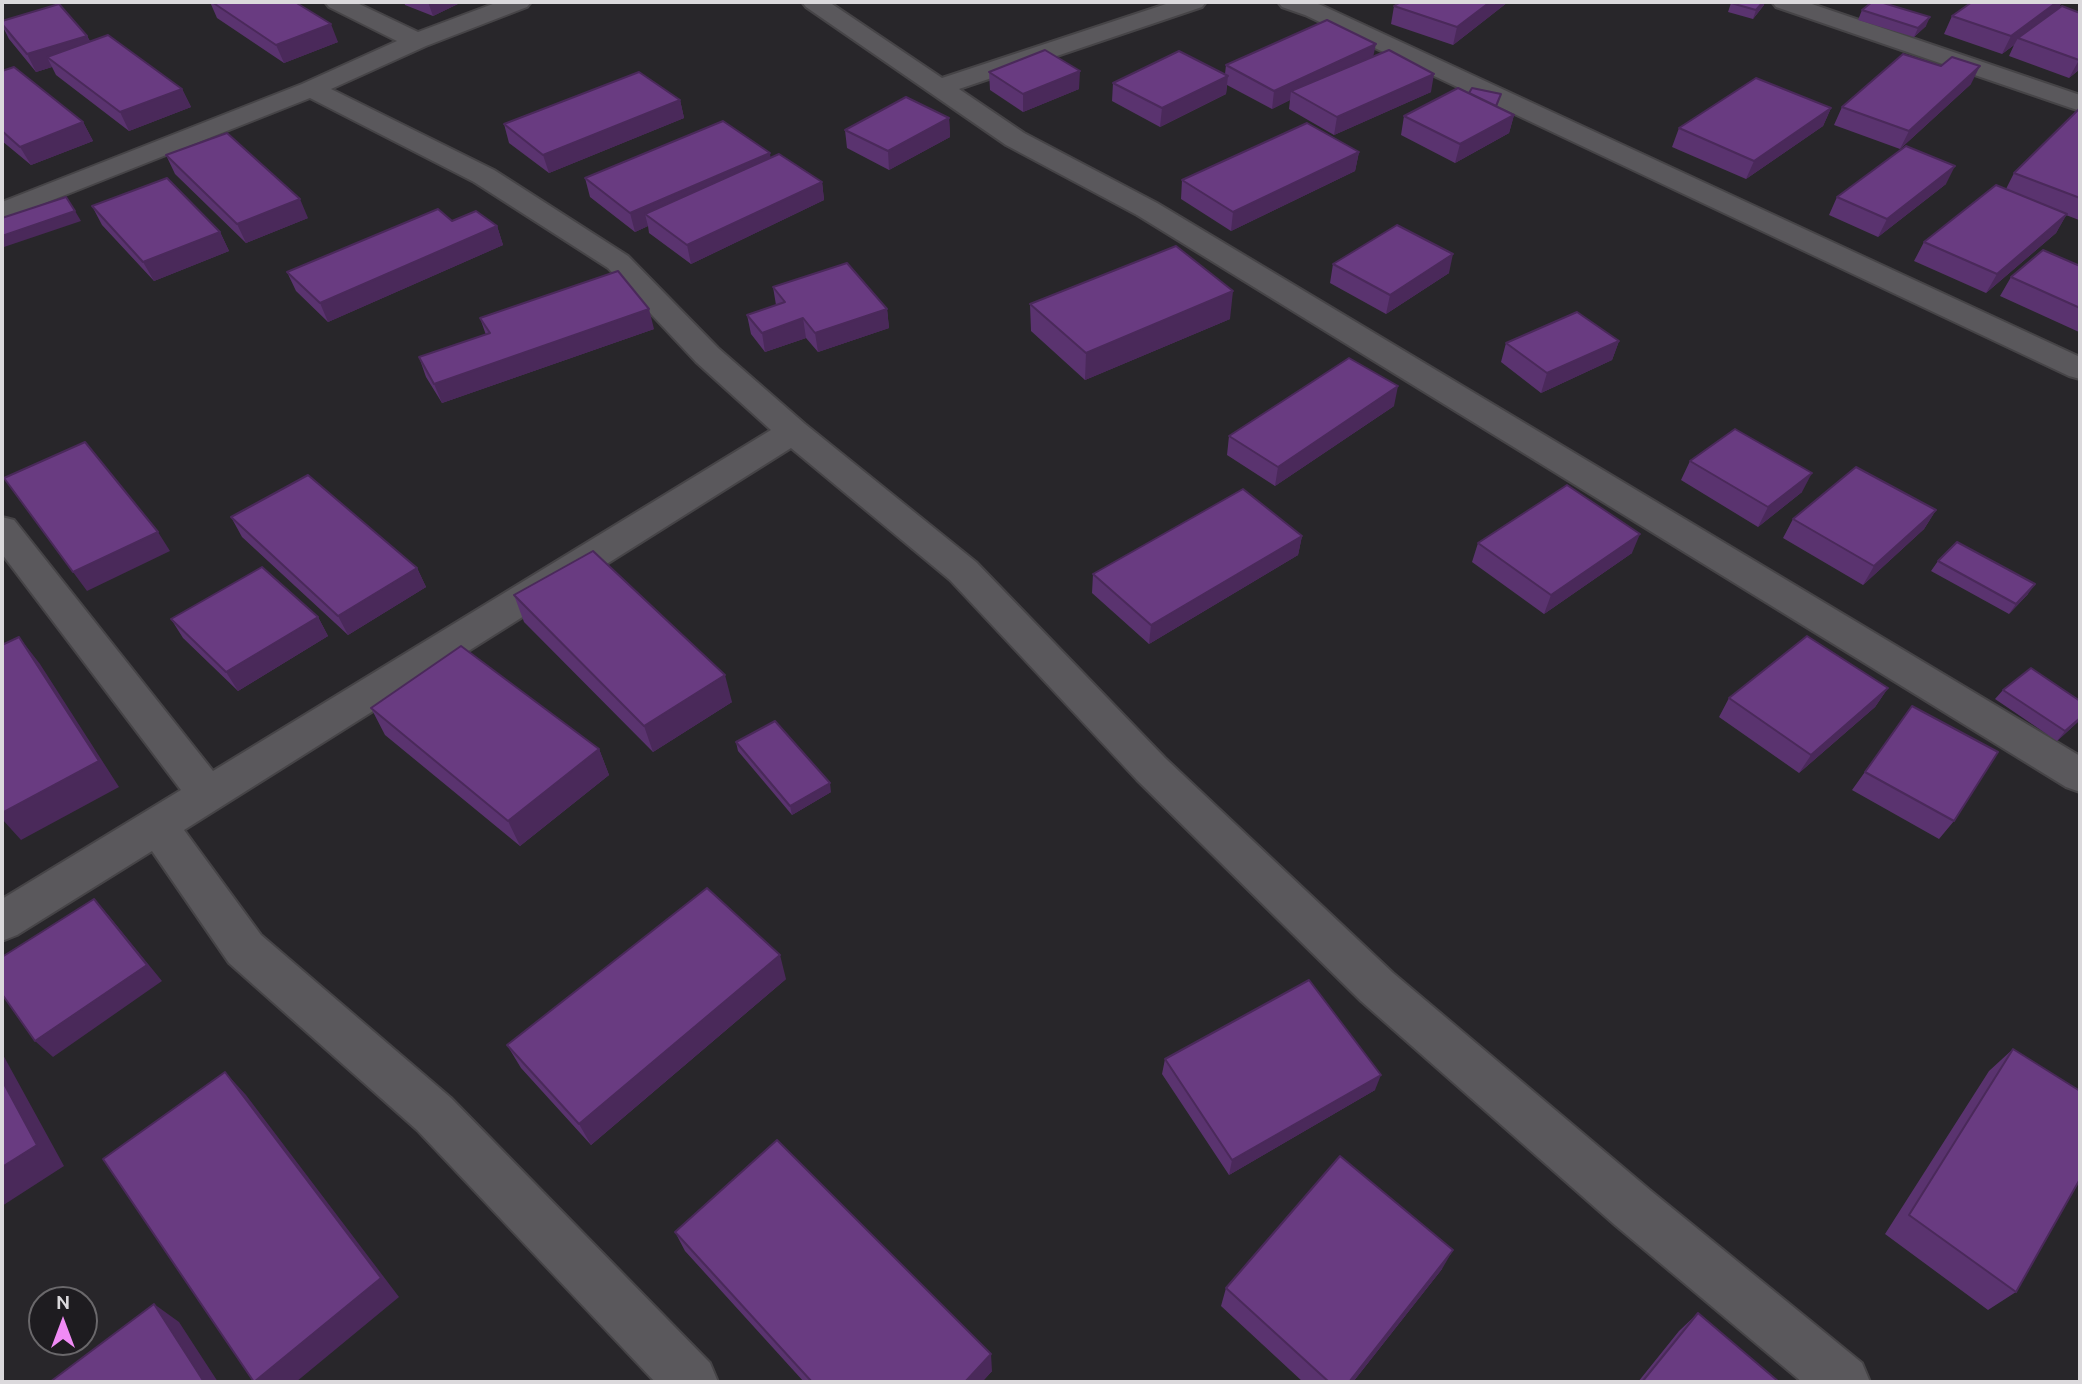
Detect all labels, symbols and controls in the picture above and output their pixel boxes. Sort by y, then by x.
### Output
north arrow [28,1286,98,1356]
text: N [56,1291,70,1313]

